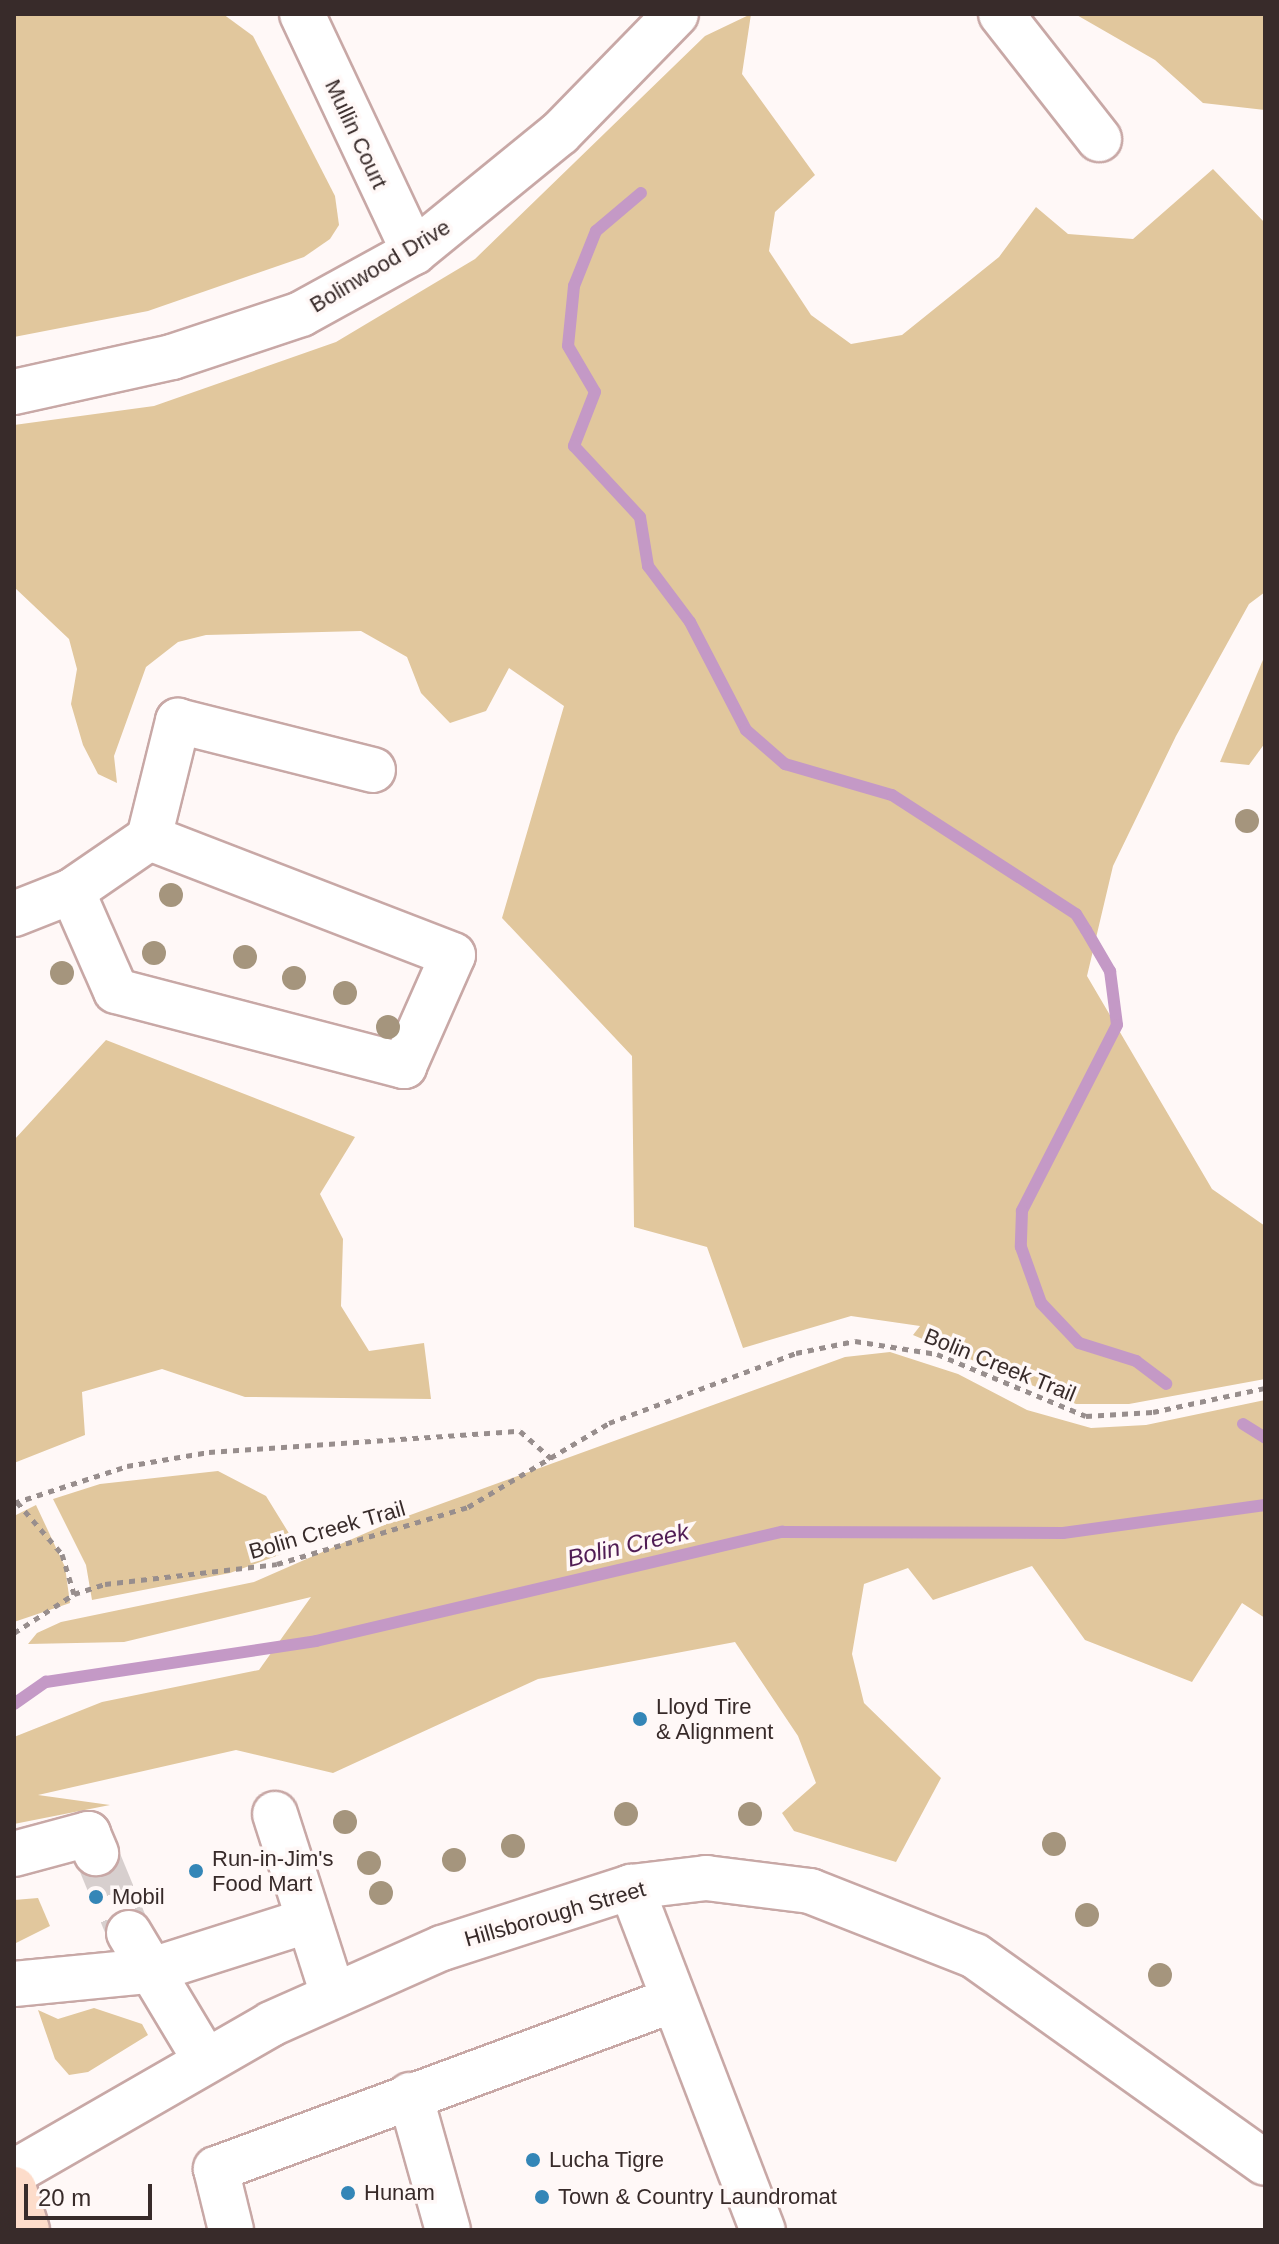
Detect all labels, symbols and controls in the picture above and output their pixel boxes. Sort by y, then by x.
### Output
street label: Mullin Court [319,75,393,193]
street label: Bolinwood Drive [305,214,455,318]
street label: Bolin Creek Trail [920,1322,1080,1408]
street label: Bolin Creek Trail [246,1495,408,1565]
water label: Bolin Creek [564,1517,692,1573]
place label: Lloyd Tire & Alignment [656,1693,775,1744]
marker: Lloyd Tire & Alignment [631,1710,649,1728]
place label: Run-in-Jim's Food Mart [212,1845,334,1896]
marker: Run-in-Jim's Food Mart [187,1862,205,1880]
street label: Hillsborough Street [461,1876,649,1952]
place label: Mobil [112,1884,165,1910]
marker: Mobil [87,1888,105,1906]
place label: Lucha Tigre [549,2147,664,2173]
marker: Lucha Tigre [524,2151,542,2169]
scale bar [28,2168,156,2218]
place label: Hunam [364,2180,435,2206]
text: 20 m [38,2184,91,2211]
marker: Hunam [339,2184,357,2202]
place label: Town & Country Laundromat [558,2184,837,2210]
marker: Town & Country Laundromat [533,2188,551,2206]

